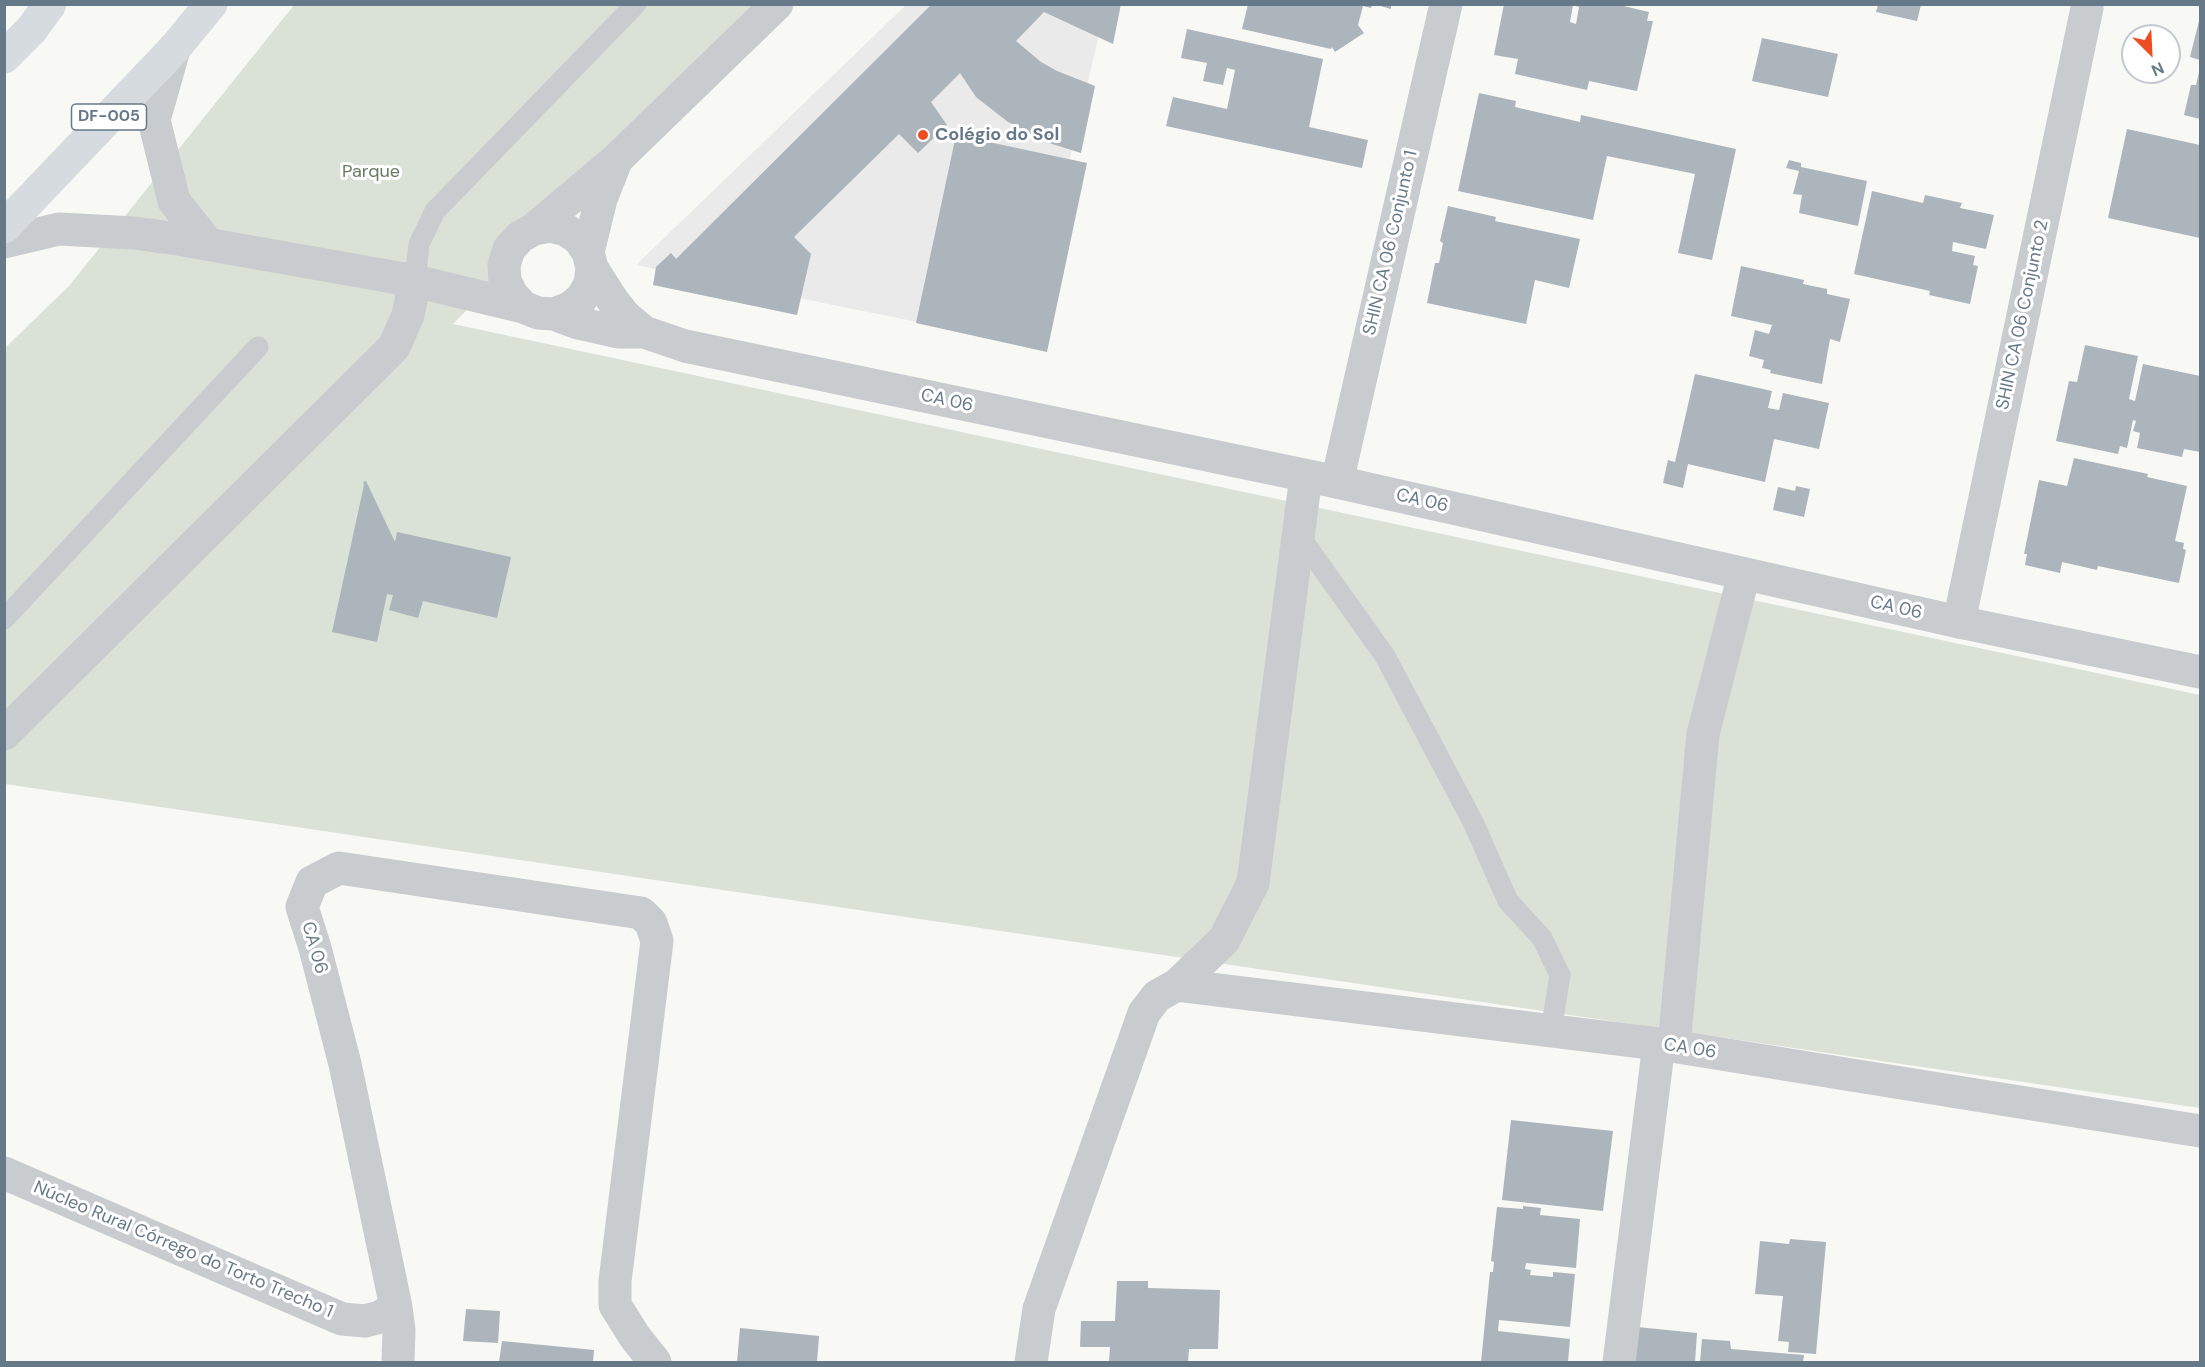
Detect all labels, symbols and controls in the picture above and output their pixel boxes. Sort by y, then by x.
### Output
north arrow [2121,24,2181,84]
text: N [2148,57,2167,81]
road number: DF-005 [72,104,146,130]
place label: Colégio do Sol [935,124,1059,146]
marker: Colégio do Sol [916,128,930,142]
street label: SHIN CA 06 Conjunto 1 [1359,149,1423,337]
park label: Parque [342,161,400,183]
street label: SHIN CA 06 Conjunto 2 [1992,218,2054,412]
street label: CA 06 [919,385,975,417]
street label: CA 06 [1394,485,1450,517]
street label: CA 06 [1868,592,1924,624]
street label: CA 06 [296,920,332,976]
street label: CA 06 [1662,1034,1718,1064]
street label: Núcleo Rural Córrego do Torto Trecho 1 [30,1177,336,1323]

